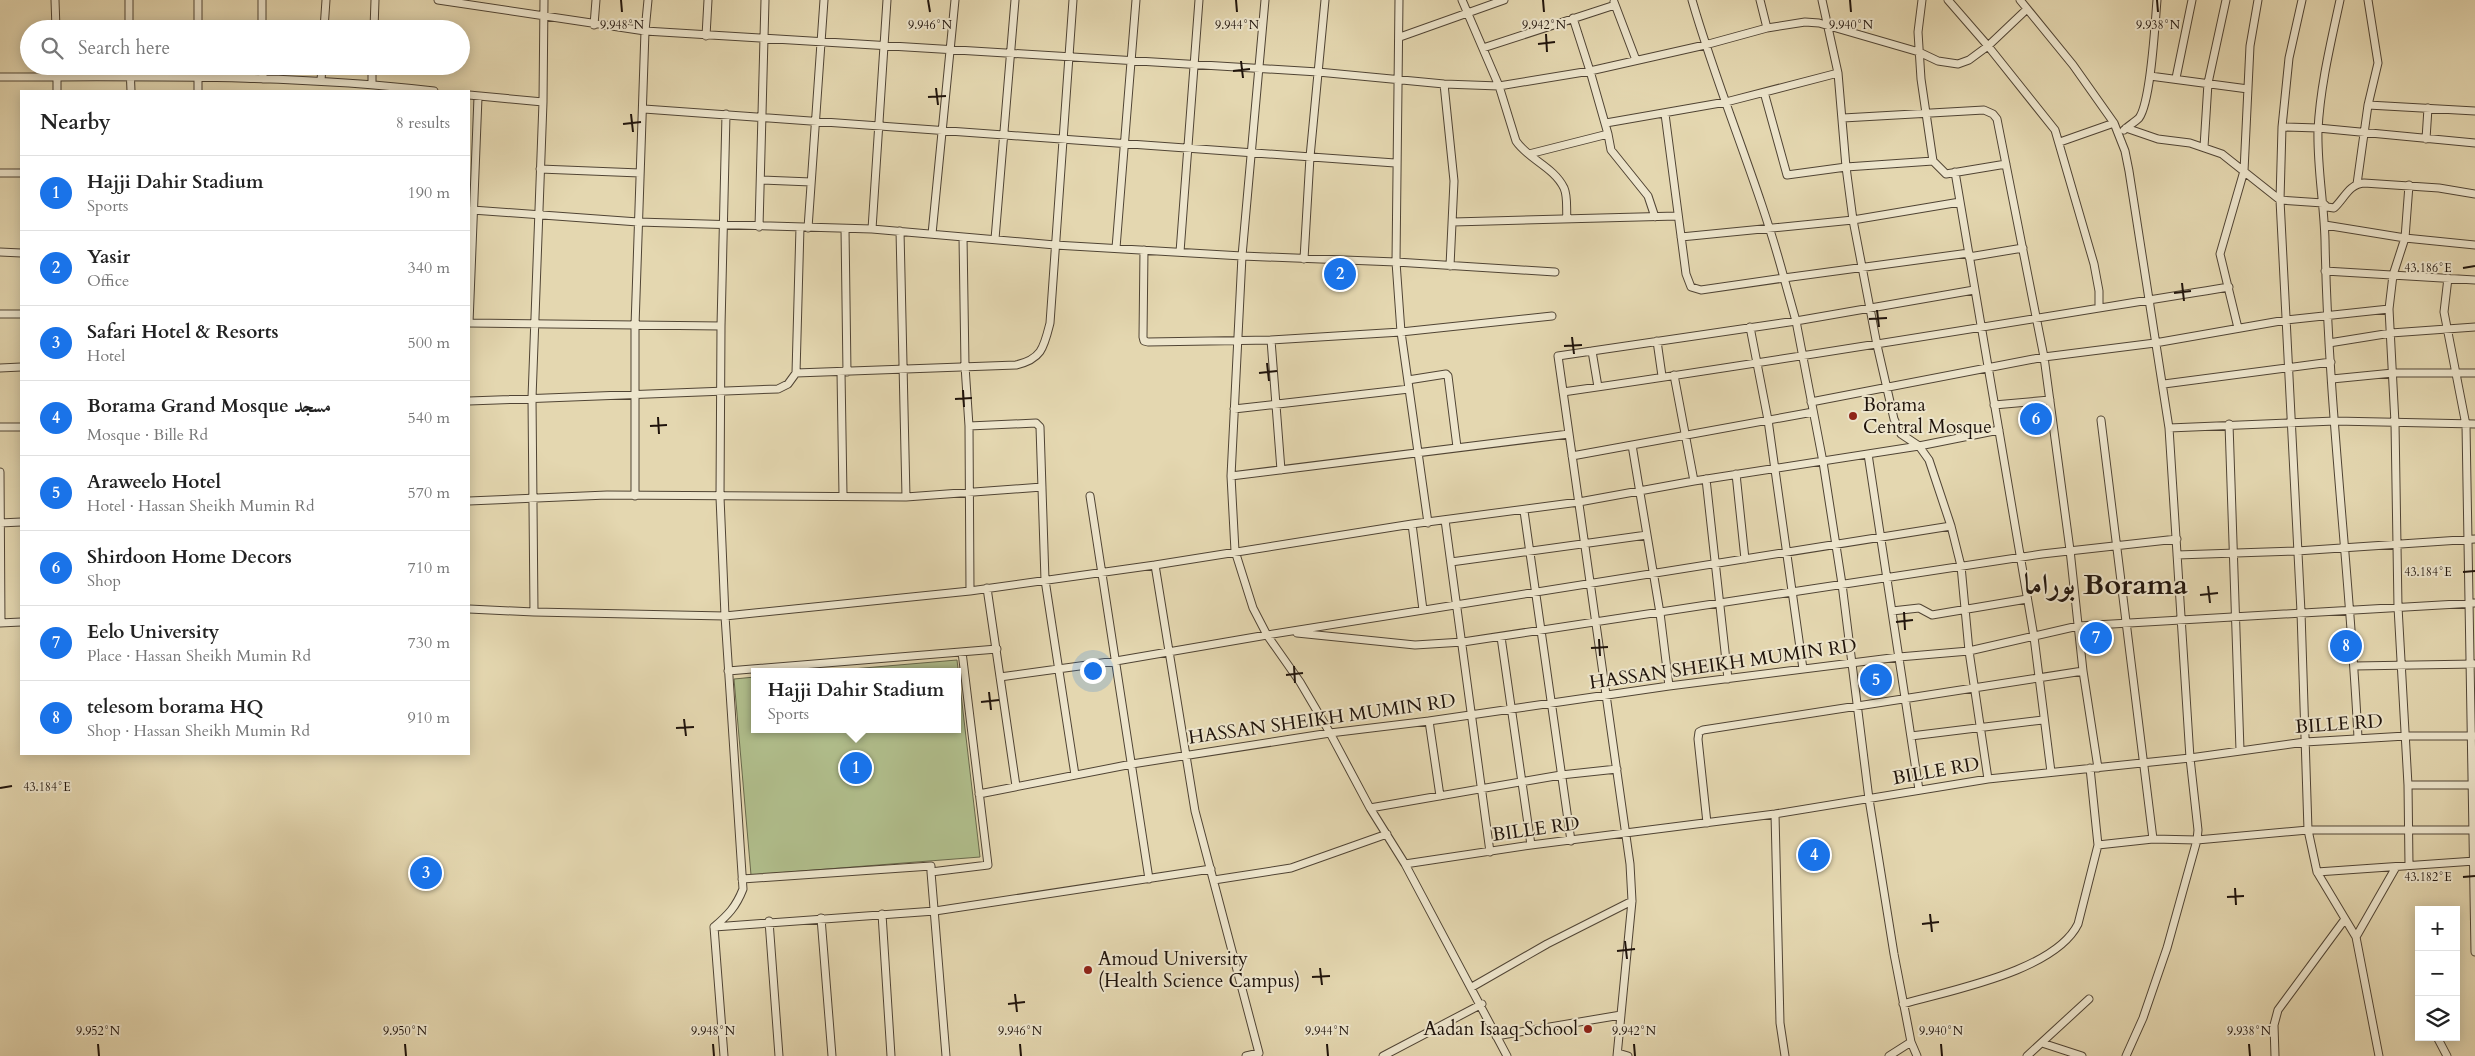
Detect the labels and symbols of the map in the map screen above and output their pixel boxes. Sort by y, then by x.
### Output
text: 9.948°N [600,17,645,33]
text: 9.946°N [908,17,953,33]
text: 9.944°N [1215,17,1260,33]
text: 9.942°N [1522,17,1567,33]
text: 9.940°N [1829,17,1874,33]
text: 9.938°N [2136,17,2181,33]
pin: 2 [1324,255,1356,293]
text: 43.186°E [2404,260,2452,276]
place label: Borama Central Mosque [1863,392,1992,440]
pin: 6 [2020,400,2052,438]
marker: Borama Central Mosque [1847,410,1859,422]
text: 43.184°E [2404,564,2452,580]
district label: بوراما Borama [2024,565,2189,605]
pin: 7 [2080,619,2112,657]
pin: 8 [2330,627,2362,665]
street label: HASSAN SHEIKH MUMIN RD [1588,632,1858,696]
your location [1080,658,1106,684]
pin: 5 [1860,661,1892,699]
street label: HASSAN SHEIKH MUMIN RD [1187,687,1457,751]
street label: BILLE RD [2294,708,2384,740]
pin: 1 [840,749,872,787]
street label: BILLE RD [1890,751,1982,791]
text: 43.184°E [23,779,71,795]
street label: BILLE RD [1491,810,1581,848]
pin: 4 [1798,836,1830,874]
pin: 3 [410,854,442,892]
text: 43.182°E [2404,869,2452,885]
place label: Amoud University (Health Science Campus) [1098,946,1300,994]
marker: Amoud University (Health Science Campus) [1082,964,1094,976]
place label: Aadan Isaaq School [1424,1016,1578,1042]
text: 9.952°N [76,1023,121,1039]
text: 9.950°N [383,1023,428,1039]
text: 9.948°N [691,1023,736,1039]
text: 9.946°N [998,1023,1043,1039]
text: 9.944°N [1305,1023,1350,1039]
marker: Aadan Isaaq School [1582,1023,1594,1035]
text: 9.942°N [1612,1023,1657,1039]
text: 9.940°N [1919,1023,1964,1039]
text: 9.938°N [2227,1023,2272,1039]

